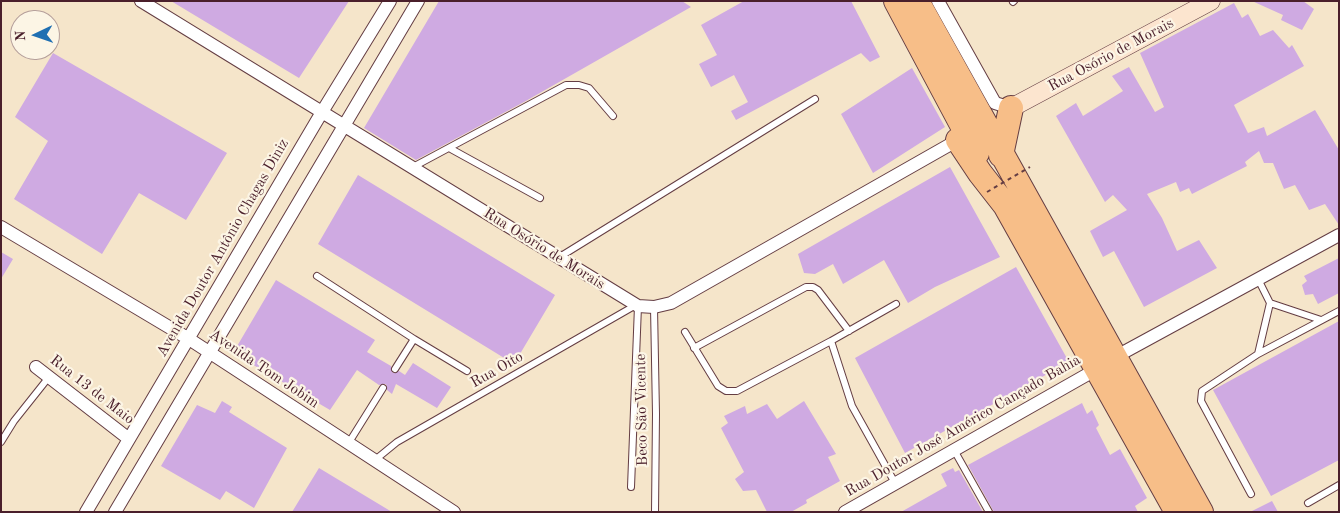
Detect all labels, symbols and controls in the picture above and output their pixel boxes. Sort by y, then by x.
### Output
north arrow [10,10,60,60]
street label: Rua Osório de Morais [1045,14,1177,96]
text: N [14,30,28,41]
street label: Avenida Doutor Antônio Chagas Diniz [153,136,293,360]
street label: Rua Osório de Morais [480,204,608,294]
street label: Avenida Tom Jobim [206,326,322,412]
street label: Rua Oito [468,348,526,392]
street label: Rua 13 de Maio [46,351,138,429]
street label: Rua Doutor José Américo Cançado Bahia [842,351,1084,501]
street label: Beco São Vicente [632,354,652,466]

